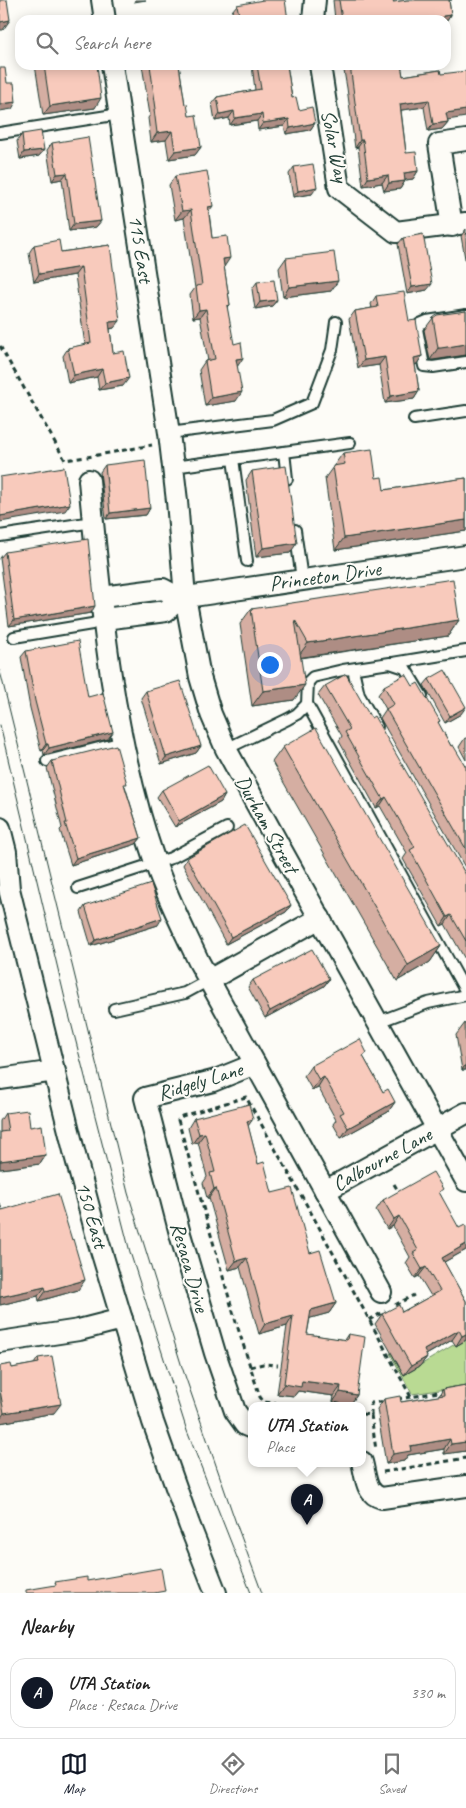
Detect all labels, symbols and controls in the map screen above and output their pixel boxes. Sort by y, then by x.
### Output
search box [15,15,451,70]
icon: search [33,29,61,57]
text: Search here [73,31,150,55]
street label: Solar Way [315,108,355,186]
street label: 115 East [123,213,159,287]
street label: Princeton Drive [268,555,383,597]
your location [257,652,283,678]
street label: Durham Street [229,770,306,880]
street label: Ridgely Lane [154,1055,248,1106]
street label: Calbourne Lane [328,1121,437,1197]
street label: 150 East [70,1179,114,1253]
street label: Resaca Drive [165,1219,216,1316]
popup [248,1402,366,1467]
text: UTA Station [266,1413,348,1437]
text: Place [266,1437,294,1457]
pin: A [291,1484,323,1525]
text: Nearby [20,1613,73,1639]
text: UTA Station [68,1671,149,1695]
text: A [33,1683,41,1703]
text: 330 m [411,1683,445,1703]
text: Place · Resaca Drive [68,1695,177,1715]
tab: Map [60,1750,88,1797]
tab: Directions [209,1750,257,1797]
tab: Saved [378,1750,406,1797]

